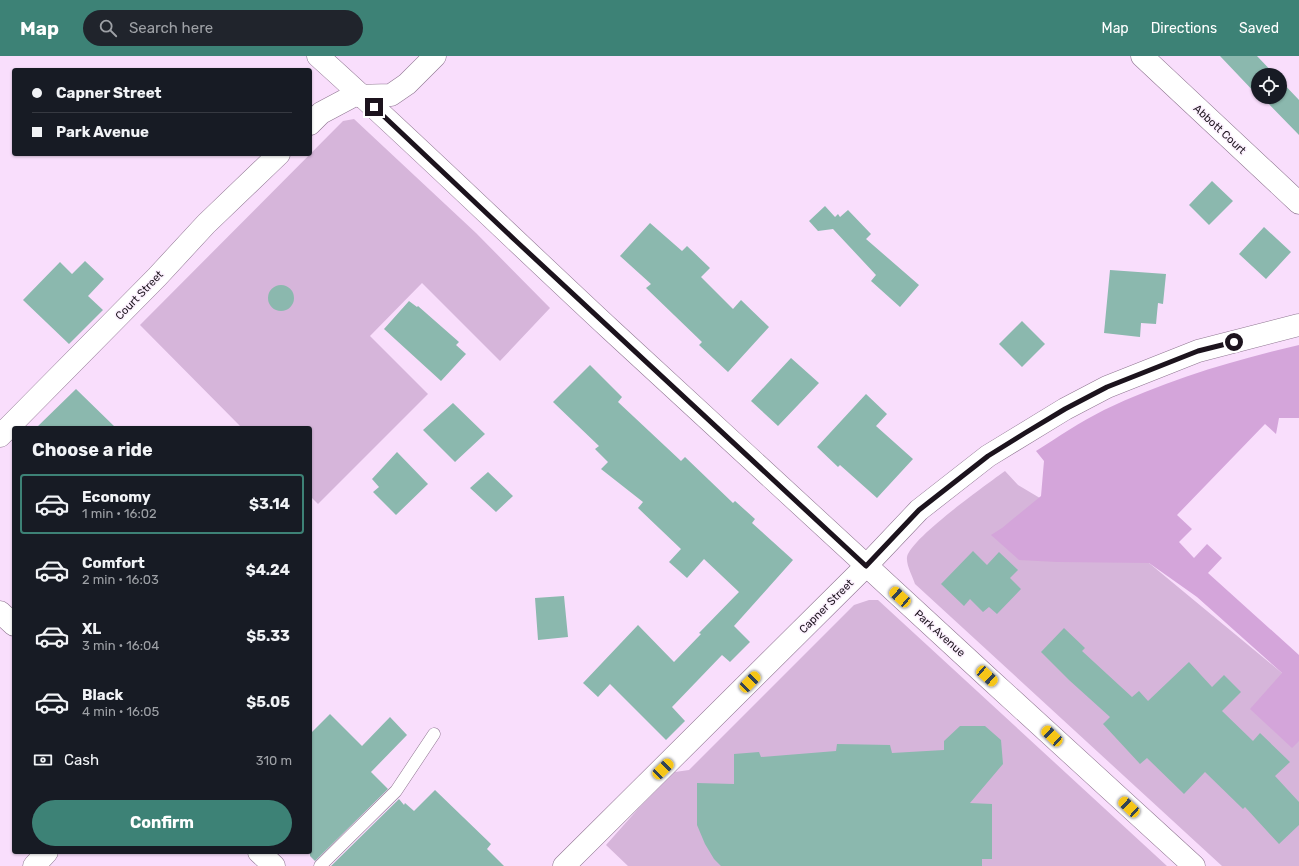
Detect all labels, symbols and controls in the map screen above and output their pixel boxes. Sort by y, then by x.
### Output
search box [83,10,363,46]
text: Map [20,17,59,40]
icon: search [97,17,119,39]
text: Search here [129,19,213,37]
text: Map [1102,20,1129,37]
text: Directions [1151,20,1217,37]
text: Saved [1239,20,1279,37]
map controls [1251,68,1287,104]
button: locate [1251,68,1287,104]
text: Capner Street [56,84,162,102]
route end [365,98,383,116]
street label: Abbott Court [1191,102,1249,157]
text: Park Avenue [56,123,149,141]
street label: Court Street [113,268,166,323]
route start [1225,333,1243,351]
text: Choose a ride [32,439,153,461]
icon: car [34,486,70,522]
text: Economy [82,488,151,506]
text: $3.14 [249,495,290,513]
text: 1 min · 16:02 [82,506,157,521]
icon: car [34,552,70,588]
text: Comfort [82,554,145,572]
text: $4.24 [246,561,290,579]
text: 2 min · 16:03 [82,572,159,587]
street label: Capner Street [797,576,857,636]
car [887,585,913,609]
street label: Park Avenue [912,607,968,660]
icon: car [34,618,70,654]
text: XL [82,620,101,638]
text: $5.33 [246,627,290,645]
text: 3 min · 16:04 [82,638,159,653]
car [974,664,1000,688]
car [737,669,763,695]
icon: car [34,684,70,720]
text: Black [82,686,123,704]
text: $5.05 [246,693,290,711]
text: 4 min · 16:05 [82,704,159,719]
car [1039,723,1065,749]
icon: cash [32,749,54,771]
text: Cash [64,751,99,769]
text: 310 m [256,753,292,768]
car [650,756,676,782]
car [1116,794,1142,820]
button: Confirm [32,800,292,846]

